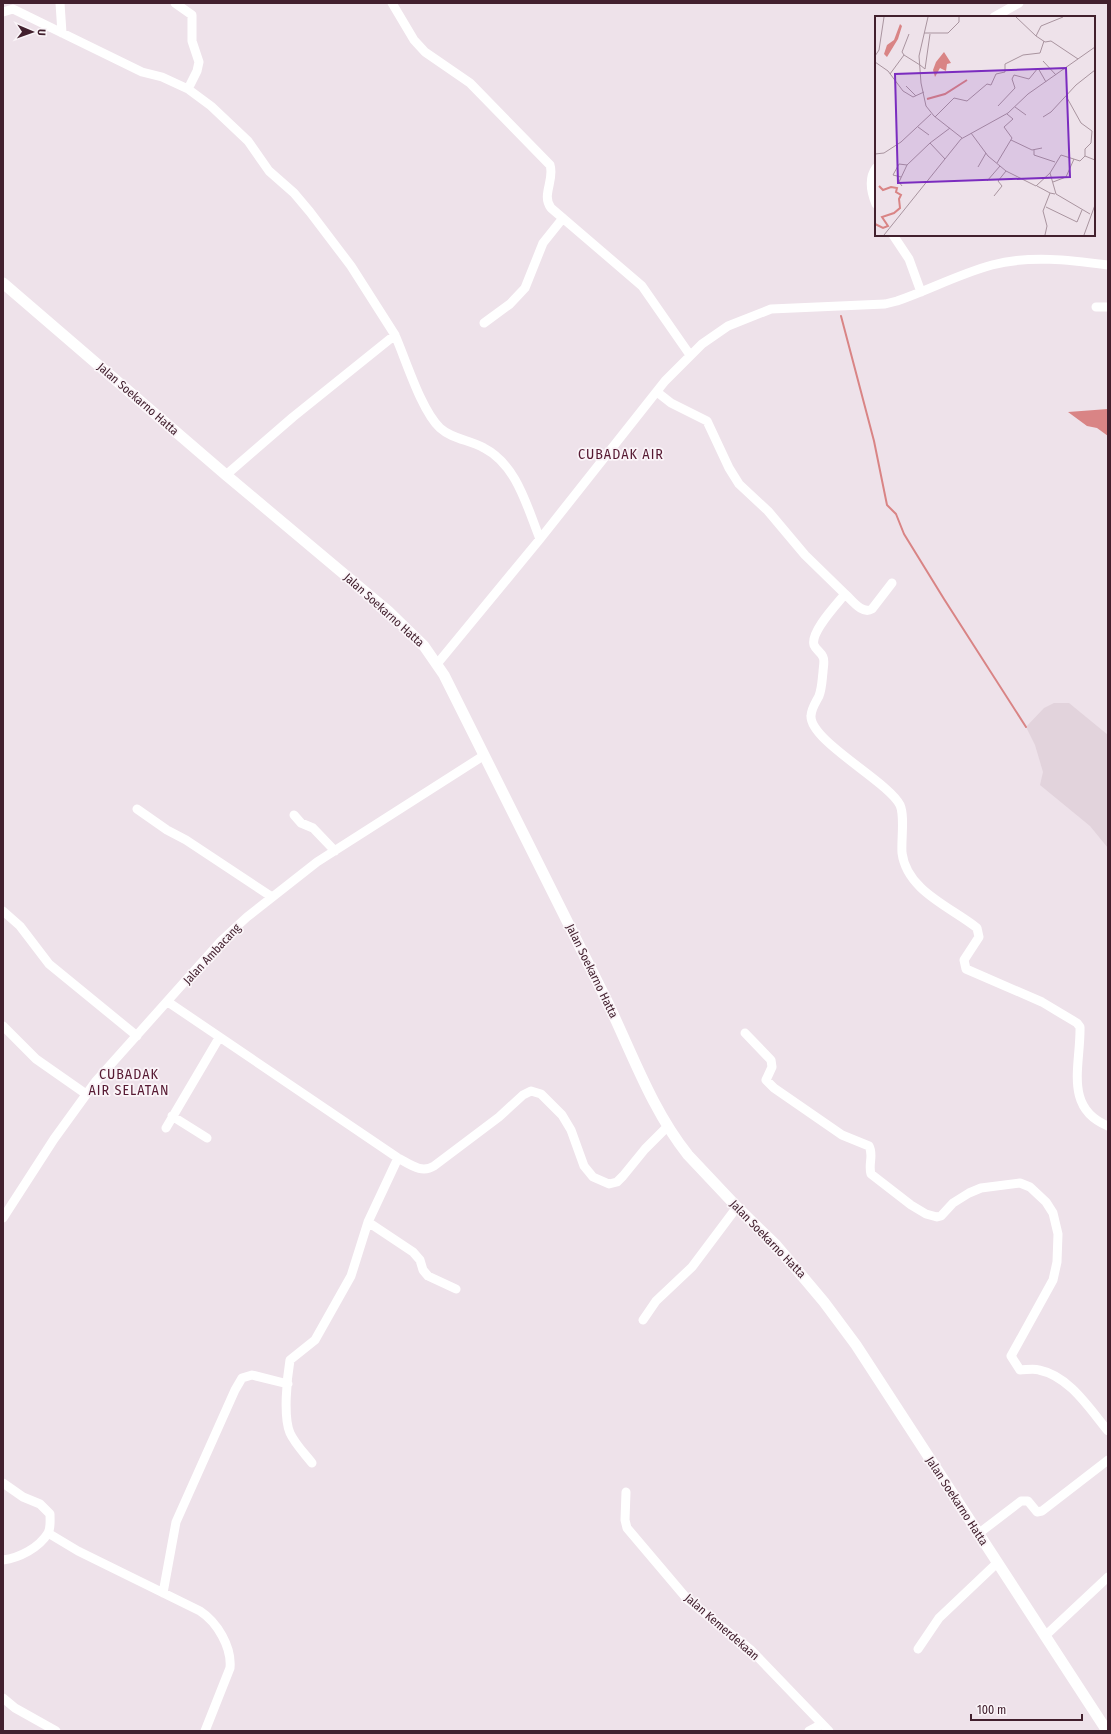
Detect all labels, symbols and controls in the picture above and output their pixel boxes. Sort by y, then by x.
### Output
north arrow [12,12,52,52]
inset map [875,16,1095,236]
text: U [35,29,48,36]
street label: Jalan Soekarno Hatta [95,360,182,438]
district label: CUBADAK AIR [578,446,664,463]
street label: Jalan Soekarno Hatta [341,570,427,650]
street label: Jalan Ambacang [180,921,244,987]
street label: Jalan Soekarno Hatta [563,922,621,1021]
district label: CUBADAK AIR SELATAN [89,1066,169,1099]
street label: Jalan Soekarno Hatta [727,1197,809,1281]
street label: Jalan Soekarno Hatta [923,1454,991,1548]
street label: Jalan Kemerdekaan [682,1591,762,1663]
scale bar [971,1696,1082,1722]
text: 100 m [977,1703,1006,1717]

